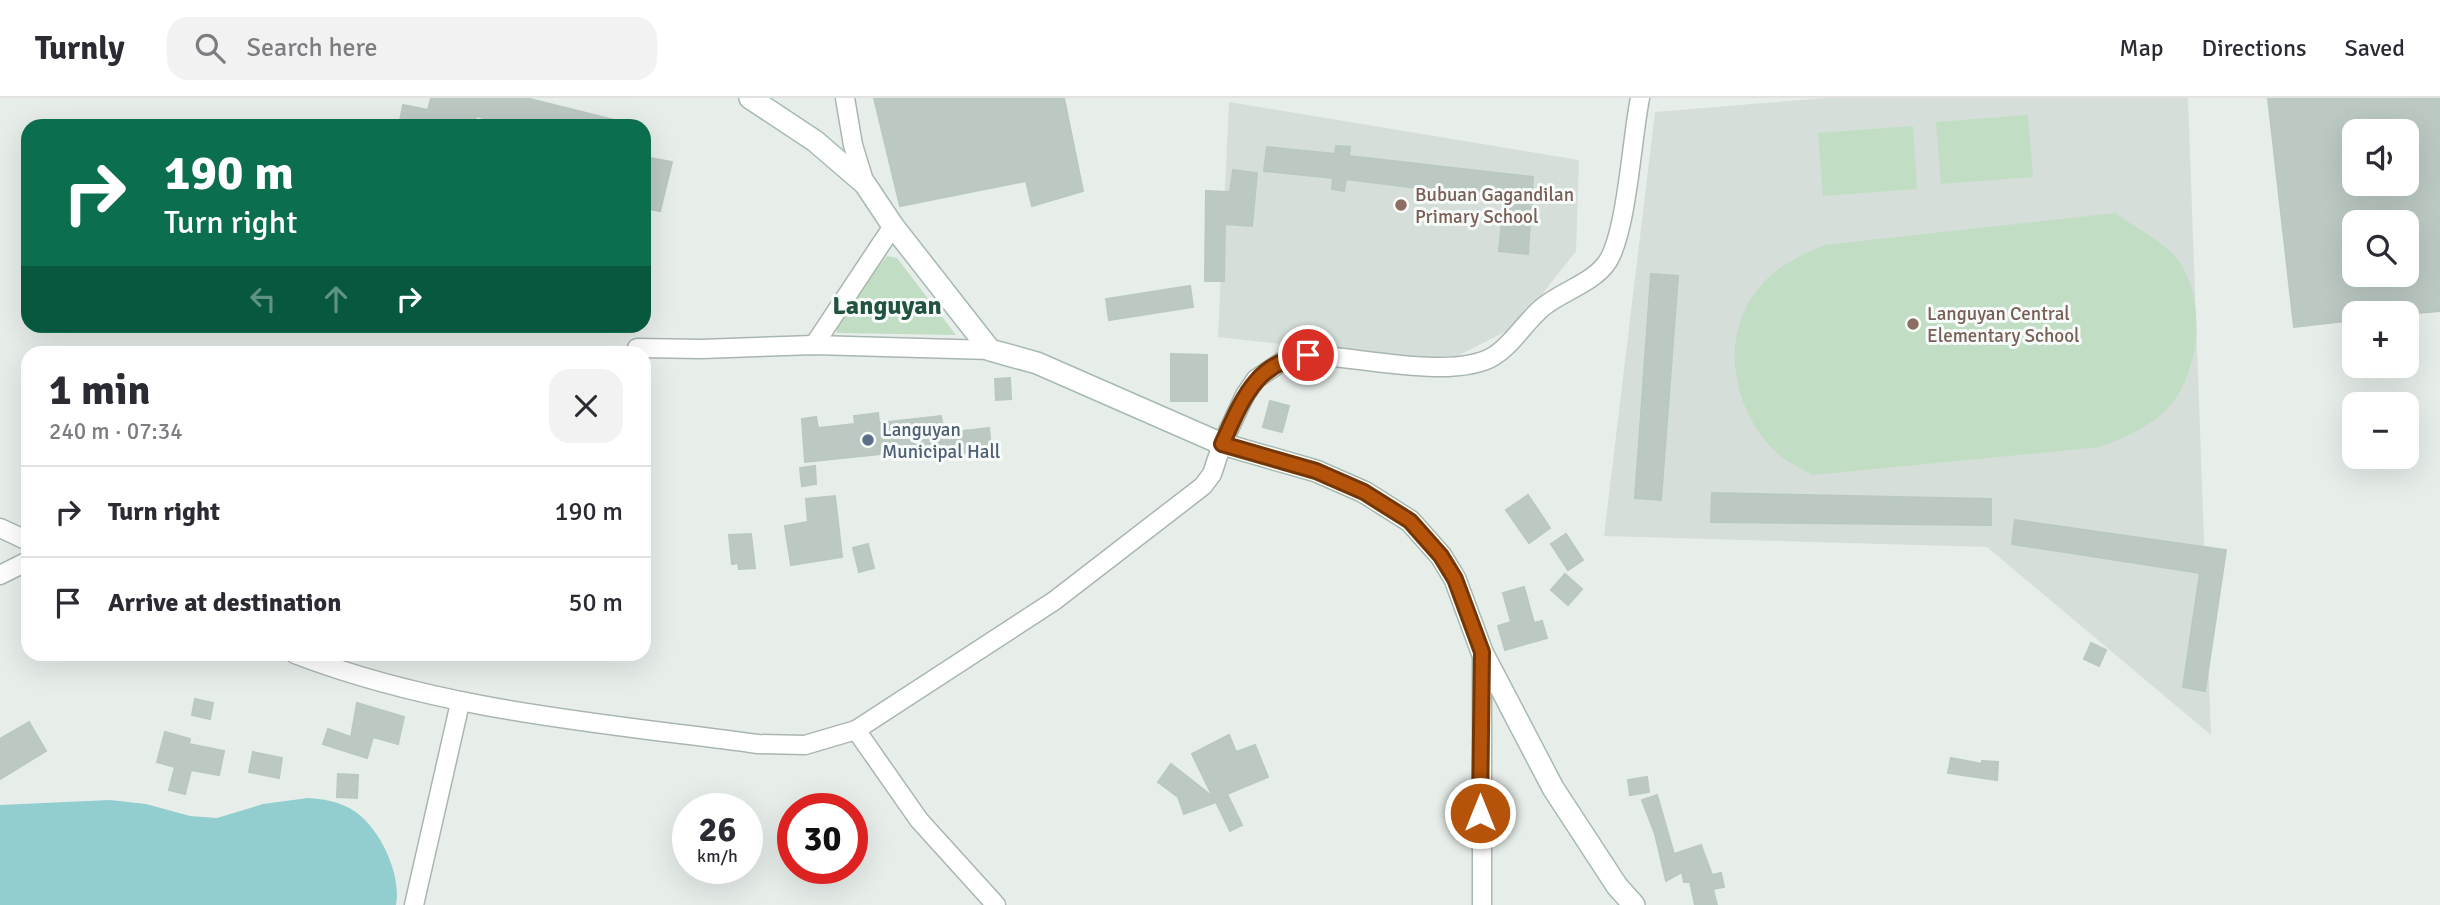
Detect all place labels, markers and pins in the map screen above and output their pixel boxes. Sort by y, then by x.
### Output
place label: Bubuan Gagandilan Primary School [1415,183,1574,229]
marker: Bubuan Gagandilan Primary School [1393,197,1409,213]
place label: Languyan Central Elementary School [1927,302,2080,348]
marker: Languyan Central Elementary School [1905,316,1921,332]
pin [1278,325,1338,385]
place label: Languyan Municipal Hall [882,418,1000,464]
marker: Languyan Municipal Hall [860,432,876,448]

